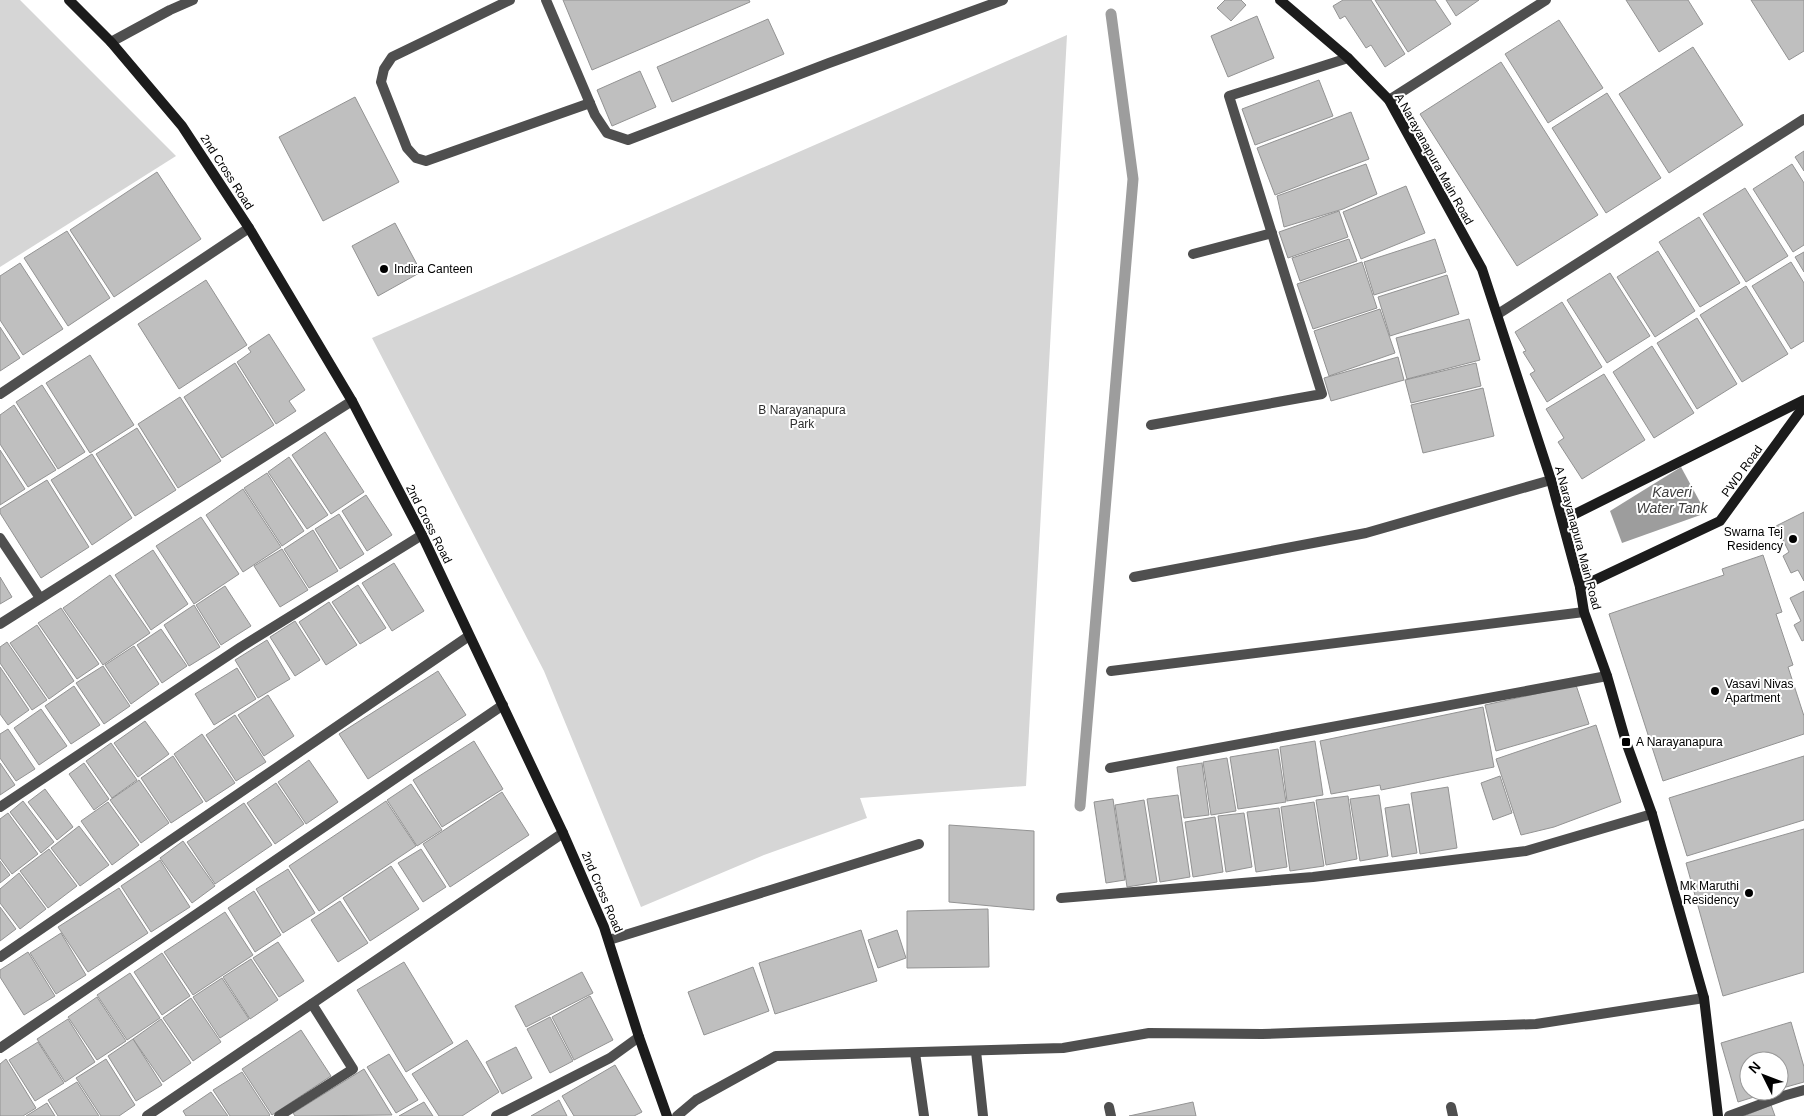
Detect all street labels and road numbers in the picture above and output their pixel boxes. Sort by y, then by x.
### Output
street label: A Narayanapura Main Road [1392,91,1476,227]
street label: 2nd Cross Road [198,132,256,212]
street label: PWD Road [1719,443,1765,499]
street label: A Narayanapura Main Road [1552,465,1604,611]
street label: 2nd Cross Road [403,482,455,566]
street label: 2nd Cross Road [579,849,625,935]

